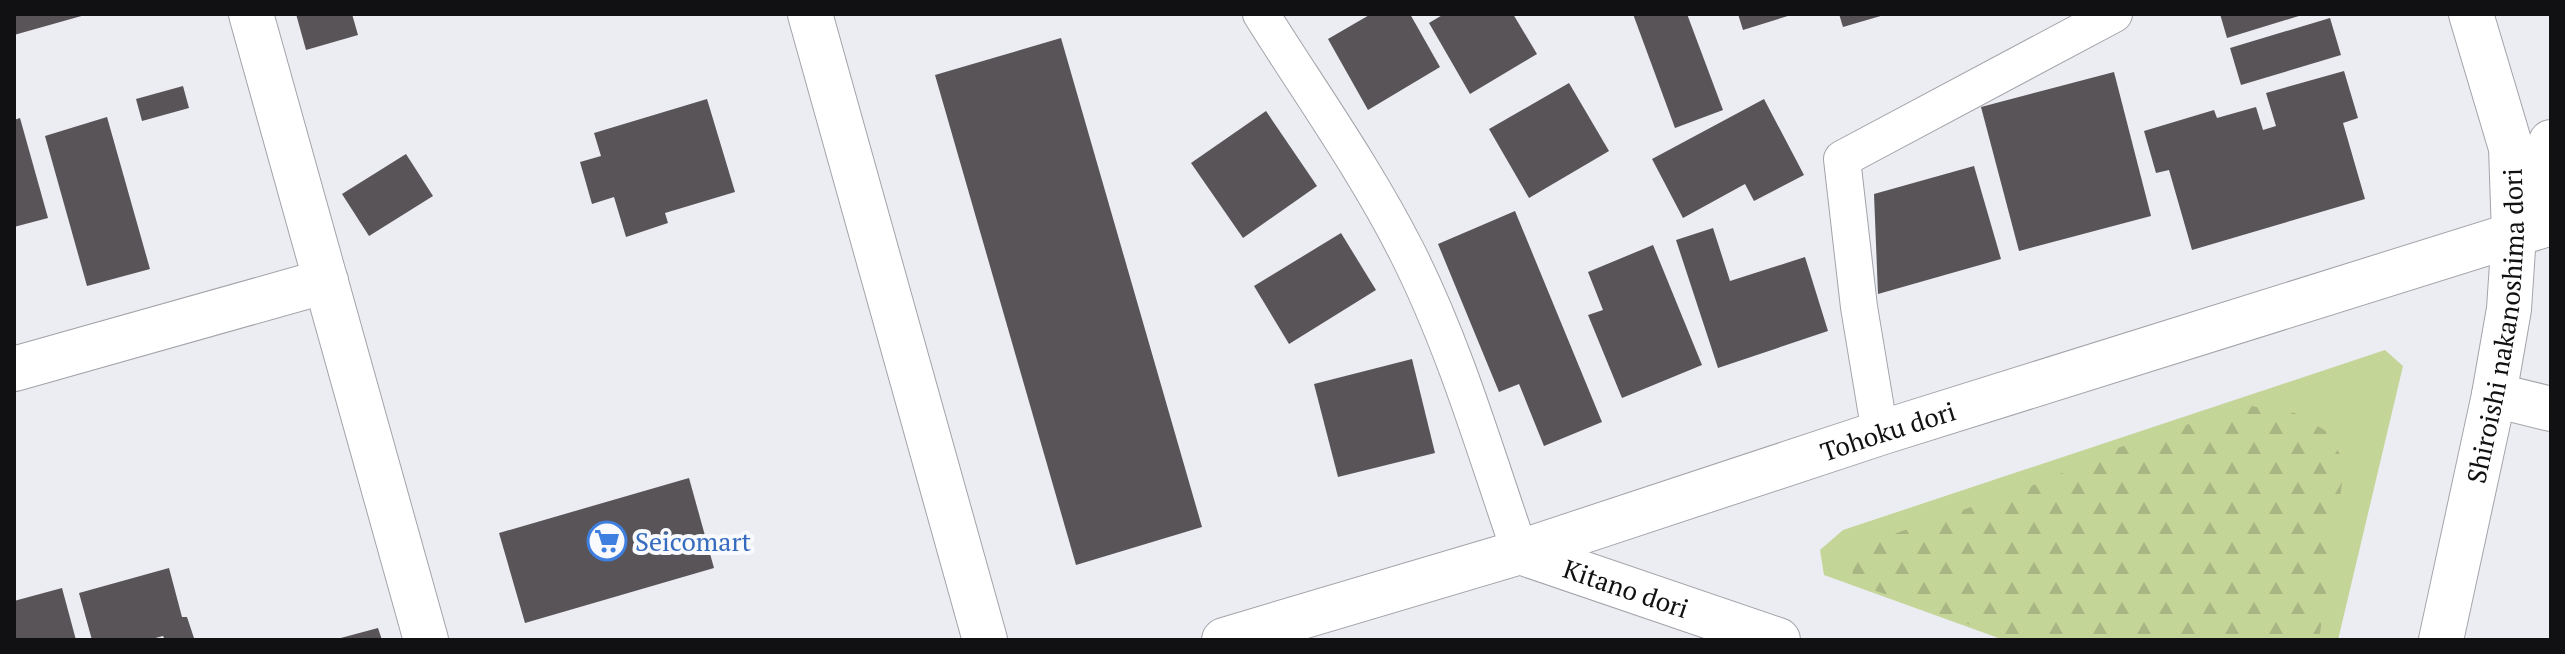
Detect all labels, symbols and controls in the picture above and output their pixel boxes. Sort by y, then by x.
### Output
street label: Shiroishi nakanoshima dori [2458,168,2531,486]
street label: Tohoku dori [1816,393,1959,469]
supermarket icon: Seicomart [586,520,628,562]
place label: Seicomart [635,524,751,558]
street label: Kitano dori [1559,551,1693,625]

